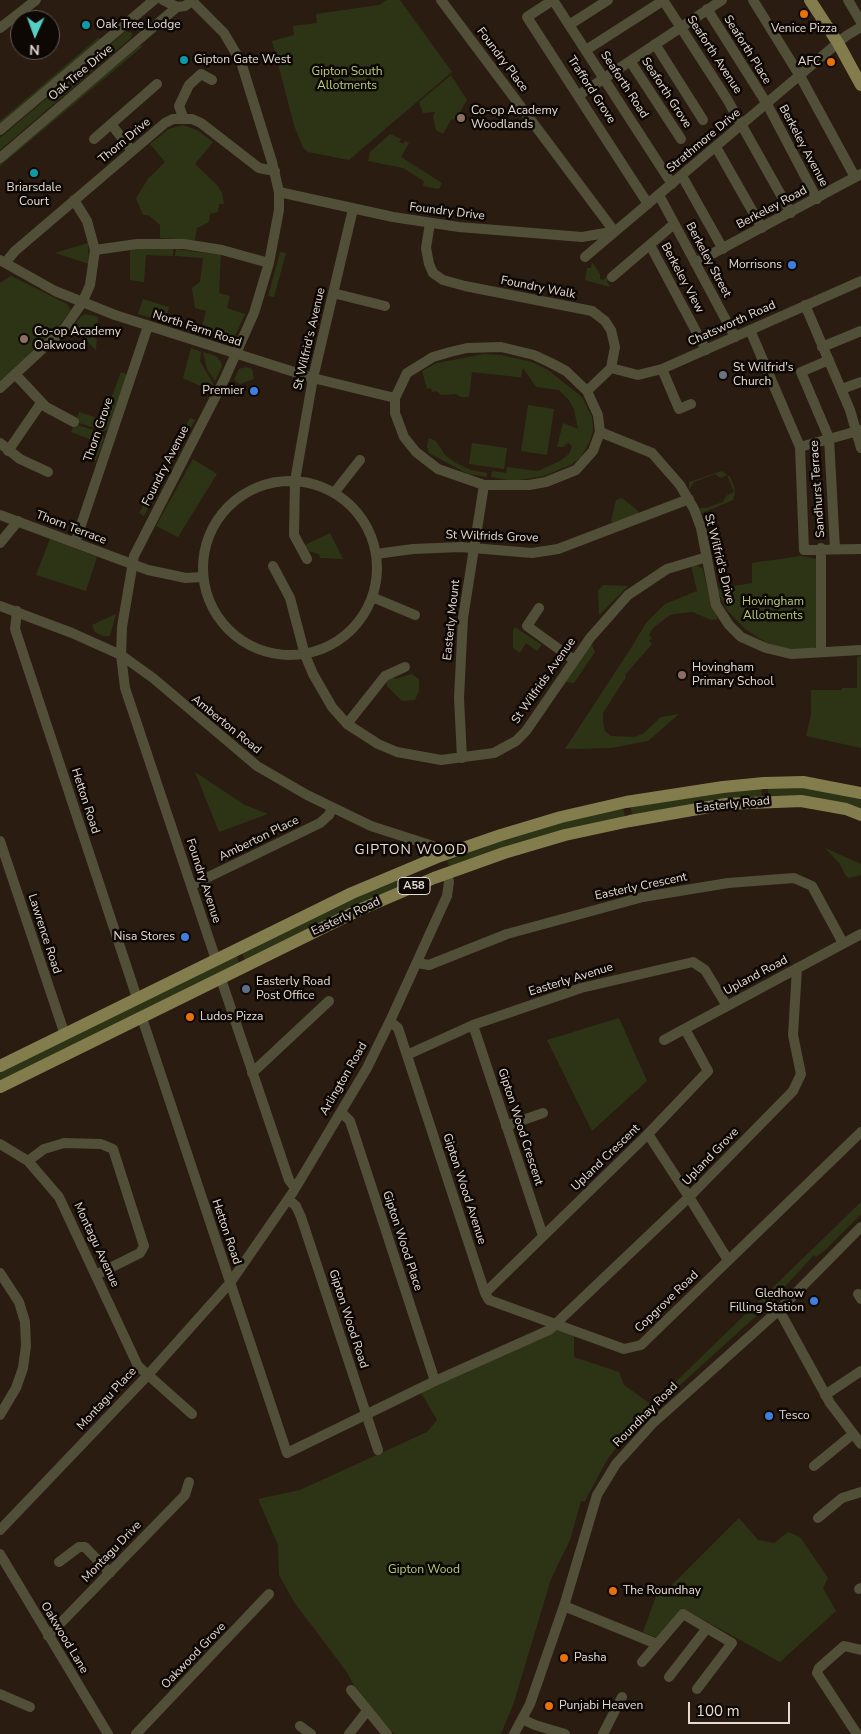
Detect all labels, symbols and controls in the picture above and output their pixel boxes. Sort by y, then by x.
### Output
marker: Venice Pizza [798,8,810,20]
north arrow [10,10,60,60]
street label: Seaforth Avenue [683,13,745,97]
street label: Seaforth Place [720,13,774,87]
place label: Oak Tree Lodge [96,18,181,32]
marker: Oak Tree Lodge [80,19,92,31]
place label: Venice Pizza [771,22,837,36]
street label: Foundry Place [473,25,531,95]
text: N [29,40,40,59]
street label: Oak Tree Drive [46,42,116,104]
street label: Seaforth Road [597,49,651,121]
place label: Gipton Gate West [194,53,291,67]
marker: Gipton Gate West [178,54,190,66]
street label: Trafford Grove [564,54,618,126]
street label: Seaforth Grove [638,55,694,131]
place label: AFC [798,55,821,69]
marker: AFC [825,56,837,68]
park label: Gipton South Allotments [312,65,382,93]
street label: Berkeley Avenue [775,102,831,190]
place label: Co-op Academy Woodlands [471,104,558,132]
street label: Strathmore Drive [664,106,744,176]
marker: Co-op Academy Woodlands [455,112,467,124]
street label: Thorn Drive [96,115,154,167]
marker: Briarsdale Court [28,167,40,179]
place label: Briarsdale Court [7,181,61,209]
street label: Berkeley Road [734,183,810,233]
street label: Foundry Drive [408,200,486,224]
street label: Berkeley Street [682,220,734,300]
street label: Berkeley View [657,240,707,316]
place label: Morrisons [729,258,782,272]
marker: Morrisons [786,259,798,271]
street label: Foundry Walk [499,274,577,302]
street label: St Wilfrid's Avenue [291,286,329,392]
street label: Chatsworth Road [686,298,778,350]
street label: North Farm Road [151,308,243,350]
place label: Co-op Academy Oakwood [34,325,121,353]
marker: Co-op Academy Oakwood [18,333,30,345]
place label: St Wilfrid's Church [733,361,794,389]
marker: St Wilfrid's Church [717,369,729,381]
place label: Premier [202,384,244,398]
marker: Premier [248,385,260,397]
street label: Thorn Grove [81,396,117,464]
street label: Foundry Avenue [140,423,192,509]
street label: Sandhurst Terrace [807,440,829,538]
street label: Thorn Terrace [34,508,108,548]
street label: St Wilfrid's Drive [701,513,737,605]
street label: St Wilfrids Grove [445,528,539,546]
street label: Easterly Mount [441,579,463,661]
park label: Hovingham Allotments [742,595,804,623]
street label: St Wilfrids Avenue [509,635,579,727]
place label: Hovingham Primary School [692,661,774,689]
marker: Hovingham Primary School [676,669,688,681]
street label: Amberton Road [188,692,264,758]
street label: Hetton Road [68,766,102,836]
street label: Easterly Road [695,794,771,816]
street label: Amberton Place [217,813,301,865]
street label: Foundry Avenue [183,837,223,925]
district label: GIPTON WOOD [353,843,469,859]
street label: Easterly Crescent [594,870,688,904]
road number: A58 [398,878,430,894]
street label: Lawrence Road [24,892,64,976]
street label: Easterly Road [309,895,383,939]
place label: Nisa Stores [114,930,175,944]
marker: Nisa Stores [179,931,191,943]
street label: Upland Road [722,953,790,999]
street label: Easterly Avenue [527,960,615,1000]
place label: Easterly Road Post Office [256,975,330,1003]
marker: Easterly Road Post Office [240,983,252,995]
place label: Ludos Pizza [200,1010,263,1024]
marker: Ludos Pizza [184,1011,196,1023]
street label: Arlington Road [317,1040,371,1118]
street label: Gipton Wood Crescent [494,1067,546,1187]
street label: Upland Crescent [569,1122,643,1194]
street label: Upland Grove [680,1125,742,1189]
street label: Gipton Wood Avenue [439,1132,489,1246]
street label: Gipton Wood Place [379,1189,425,1293]
street label: Hetton Road [208,1197,244,1267]
street label: Montagu Avenue [70,1200,122,1290]
street label: Gipton Wood Road [325,1268,371,1370]
street label: Copgrove Road [632,1268,702,1336]
place label: Gledhow Filling Station [729,1287,804,1315]
marker: Gledhow Filling Station [808,1295,820,1307]
street label: Montagu Place [74,1365,140,1433]
street label: Roundhay Road [611,1380,681,1450]
place label: Tesco [779,1409,810,1423]
marker: Tesco [763,1410,775,1422]
street label: Montagu Drive [79,1518,145,1586]
park label: Gipton Wood [388,1563,460,1577]
place label: The Roundhay [623,1584,701,1598]
marker: The Roundhay [607,1585,619,1597]
street label: Oakwood Lane [37,1600,91,1676]
street label: Oakwood Grove [159,1620,229,1692]
place label: Pasha [574,1651,607,1665]
marker: Pasha [558,1652,570,1664]
scale bar [691,1692,794,1724]
place label: Punjabi Heaven [559,1699,643,1713]
marker: Punjabi Heaven [543,1700,555,1712]
text: 100 m [696,1701,740,1721]

